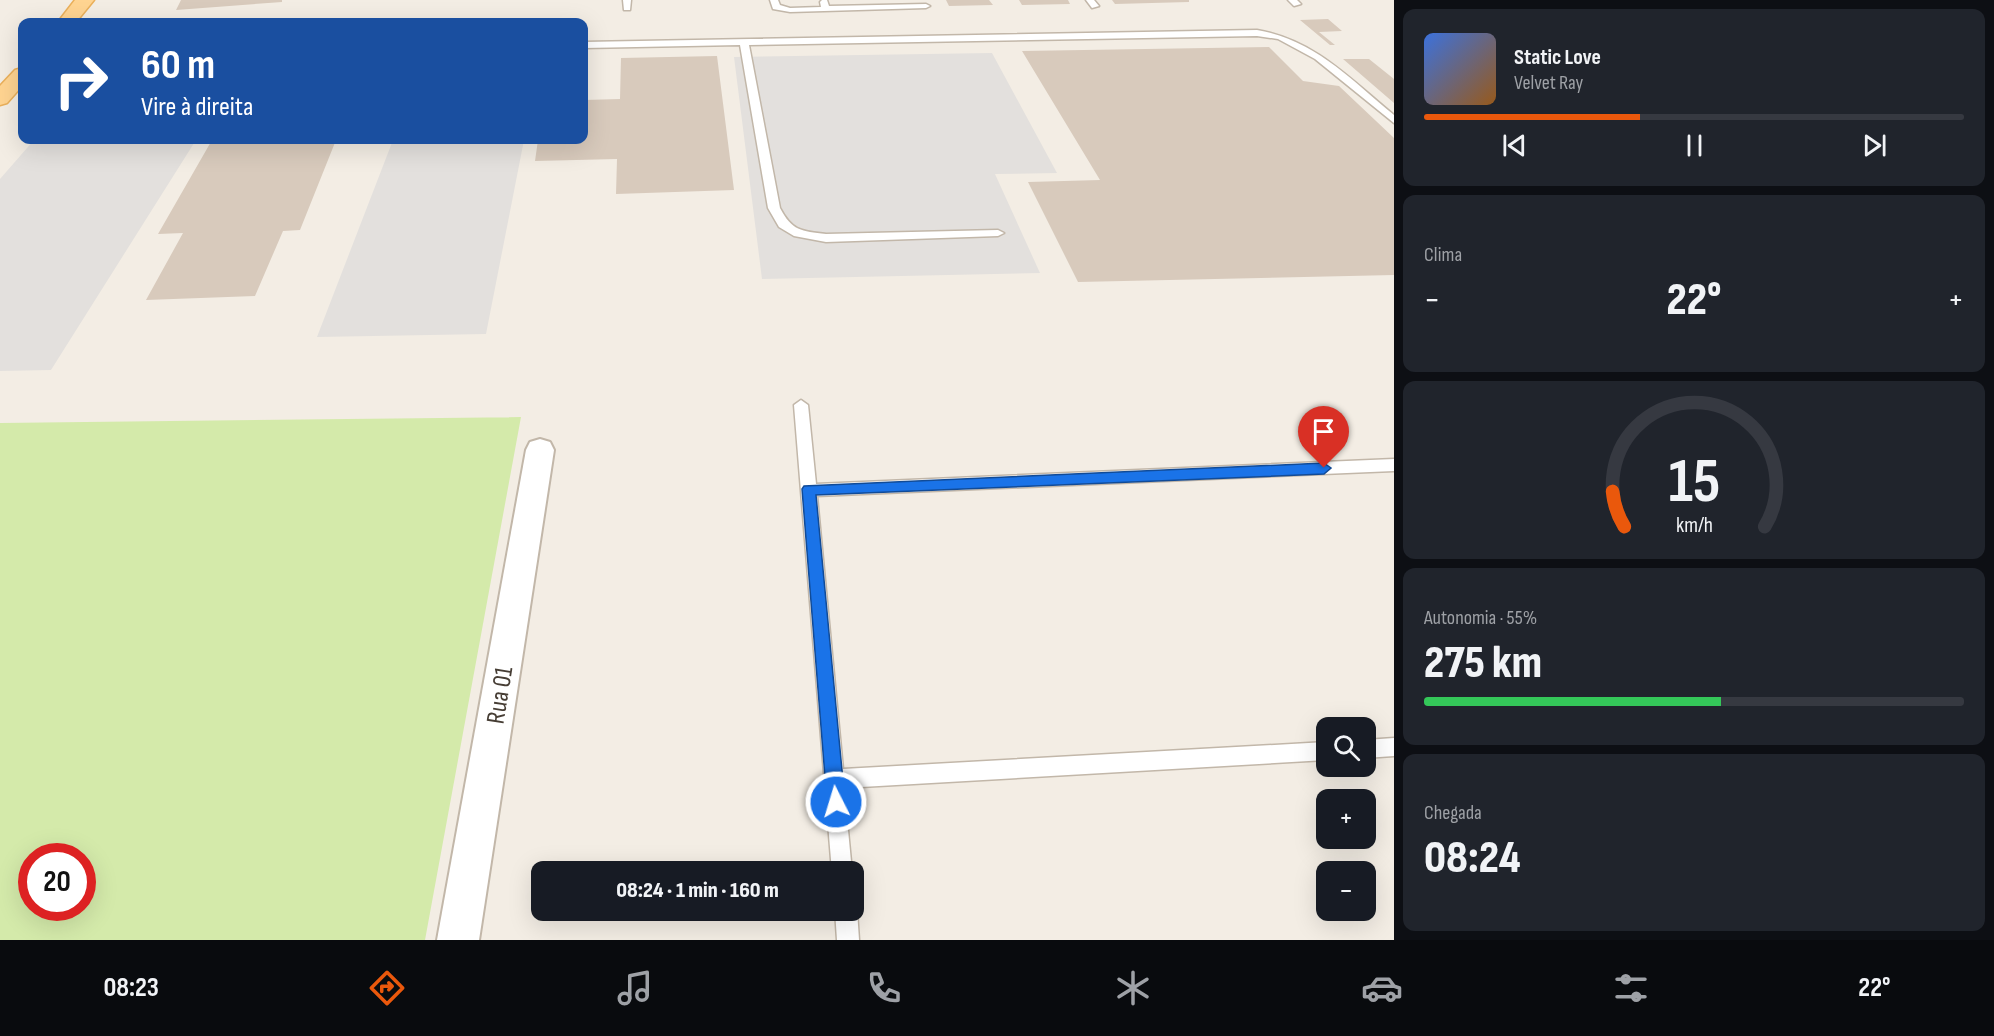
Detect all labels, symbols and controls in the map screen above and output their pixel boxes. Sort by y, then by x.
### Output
text: 60 m [141,40,215,91]
icon: right [42,42,120,120]
text: Static Love [1514,44,1601,71]
text: Velvet Ray [1514,71,1583,95]
text: Vire à direita [141,91,253,123]
icon: previous [1498,129,1531,162]
icon: pause [1678,129,1711,162]
icon: next [1858,129,1891,162]
text: Clima [1424,243,1462,267]
text: 22° [1666,273,1722,328]
text: − [1424,280,1440,320]
text: + [1948,280,1964,320]
pin [1298,406,1349,468]
icon: arrive [1307,415,1340,448]
text: 15 [1668,445,1720,520]
text: km/h [1675,513,1713,538]
text: Autonomia · 55% [1424,606,1537,630]
text: 275 km [1424,636,1542,691]
street label: Rua 01 [481,664,520,726]
map controls [1316,717,1376,921]
button: search [1316,717,1376,777]
position arrow [804,770,868,834]
button: + [1316,789,1376,849]
text: Chegada [1424,801,1482,825]
text: 08:24 [1424,831,1521,886]
speed limit sign: 20 [18,843,96,921]
button: − [1316,861,1376,921]
text: 08:24 · 1 min · 160 m [616,877,779,904]
icon: directions [366,967,408,1009]
icon: music [614,967,656,1009]
icon: phone [863,967,905,1009]
icon: climate [1112,967,1154,1009]
icon: car [1361,967,1403,1009]
icon: filters [1610,967,1652,1009]
text: 08:23 [103,972,159,1004]
text: 22° [1858,972,1891,1004]

